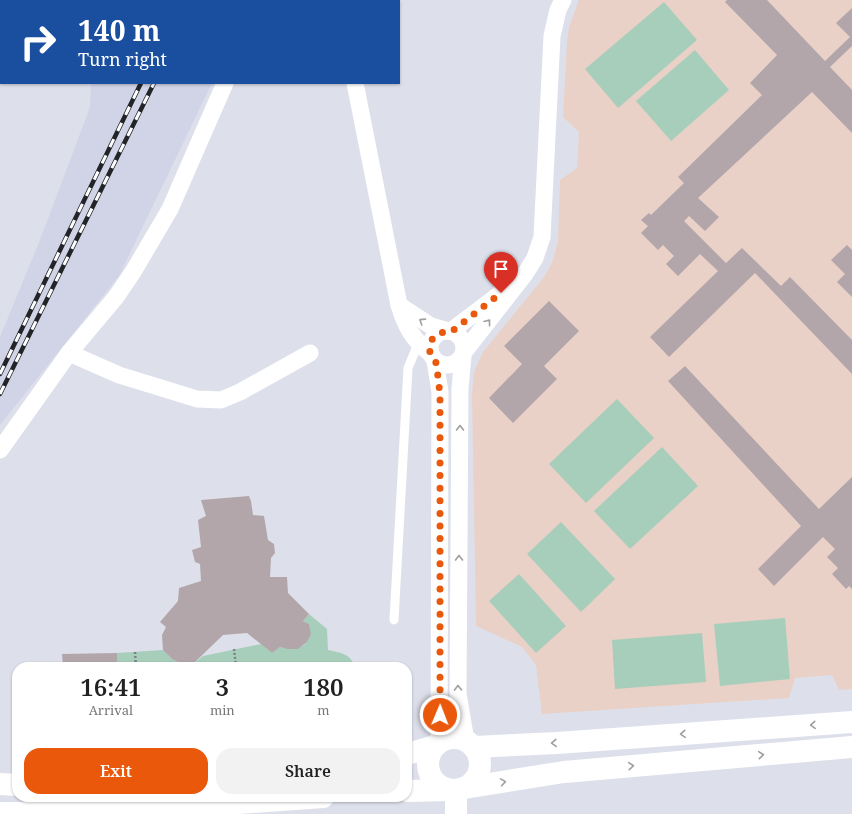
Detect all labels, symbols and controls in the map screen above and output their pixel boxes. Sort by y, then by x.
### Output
text: 140 m [78,11,160,49]
icon: right [12,16,64,68]
text: Turn right [78,47,167,71]
pin [484,252,518,293]
icon: arrive [490,258,512,280]
one-way arrow [419,318,426,326]
one-way arrow [483,319,490,326]
one-way arrow [456,425,464,431]
one-way arrow [455,555,463,561]
text: 16:41 [80,670,142,703]
text: 3 [216,670,229,703]
text: 180 [303,670,344,703]
one-way arrow [454,685,462,691]
position arrow [419,694,461,736]
text: Arrival [89,701,133,719]
text: min [210,701,235,719]
text: m [317,701,329,719]
one-way arrow [810,720,816,729]
one-way arrow [680,730,686,739]
one-way arrow [551,739,557,748]
button: Exit [24,748,208,794]
button: Share [216,748,400,794]
one-way arrow [758,750,764,759]
one-way arrow [628,761,634,770]
one-way arrow [499,778,506,787]

